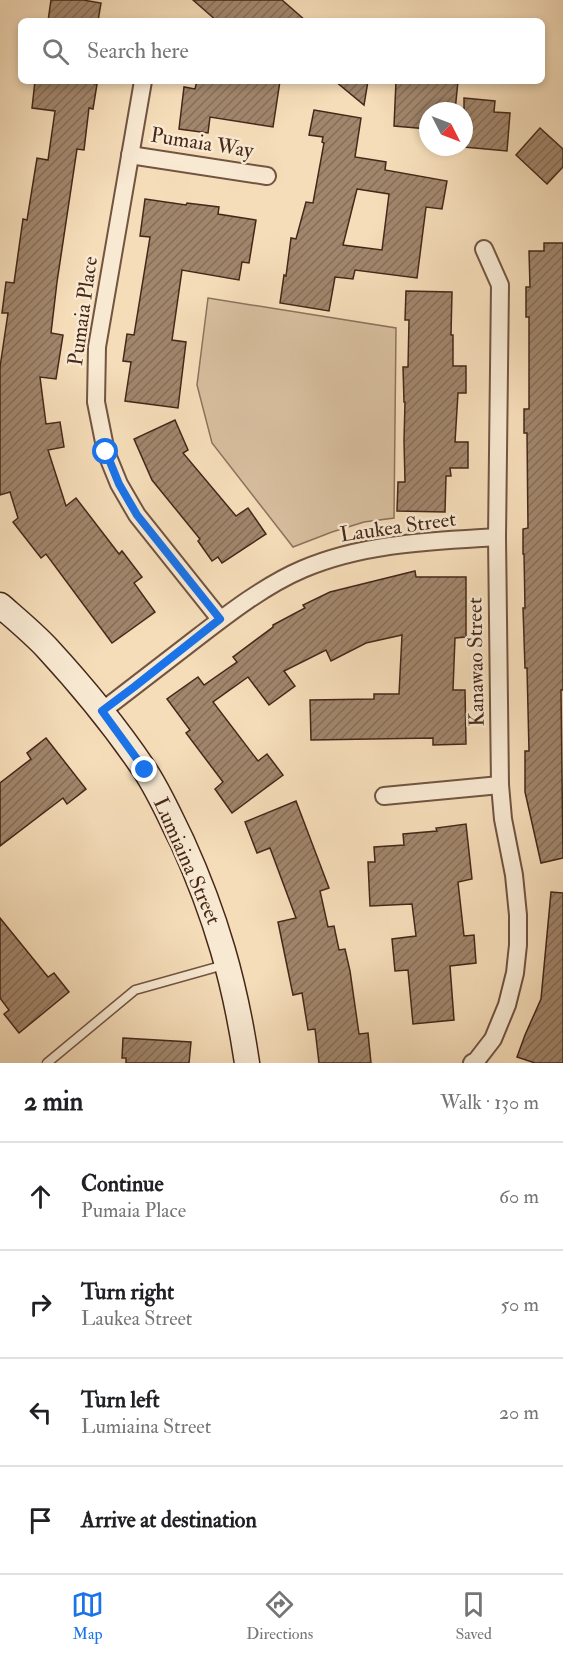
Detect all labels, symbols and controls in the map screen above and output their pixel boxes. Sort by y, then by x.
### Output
search box [18,18,545,84]
icon: search [39,35,72,68]
text: Search here [87,37,189,65]
north arrow [419,102,473,156]
street label: Pumaia Way [149,122,256,165]
street label: Pumaia Place [62,254,104,367]
route start [92,438,118,464]
street label: Laukea Street [338,505,458,549]
street label: Kanawao Street [461,597,491,727]
route end [131,756,157,782]
street label: Lumiaina Street [147,793,227,929]
text: 2 min [24,1086,83,1118]
text: Walk · 130 m [440,1090,539,1115]
text: Continue [81,1170,164,1198]
icon: ahead [24,1180,57,1213]
text: 60 m [499,1184,539,1209]
text: Pumaia Place [81,1198,186,1223]
text: Turn right [81,1278,174,1306]
icon: right [24,1288,57,1321]
text: 50 m [500,1292,539,1317]
text: Laukea Street [81,1306,192,1331]
text: Turn left [81,1386,160,1414]
icon: left [24,1396,57,1429]
text: 20 m [499,1400,539,1425]
text: Lumiaina Street [81,1414,211,1439]
icon: arrive [24,1504,57,1537]
text: Arrive at destination [81,1506,257,1534]
tab: Map [71,1588,104,1644]
tab: Directions [246,1588,313,1644]
tab: Saved [455,1588,492,1644]

